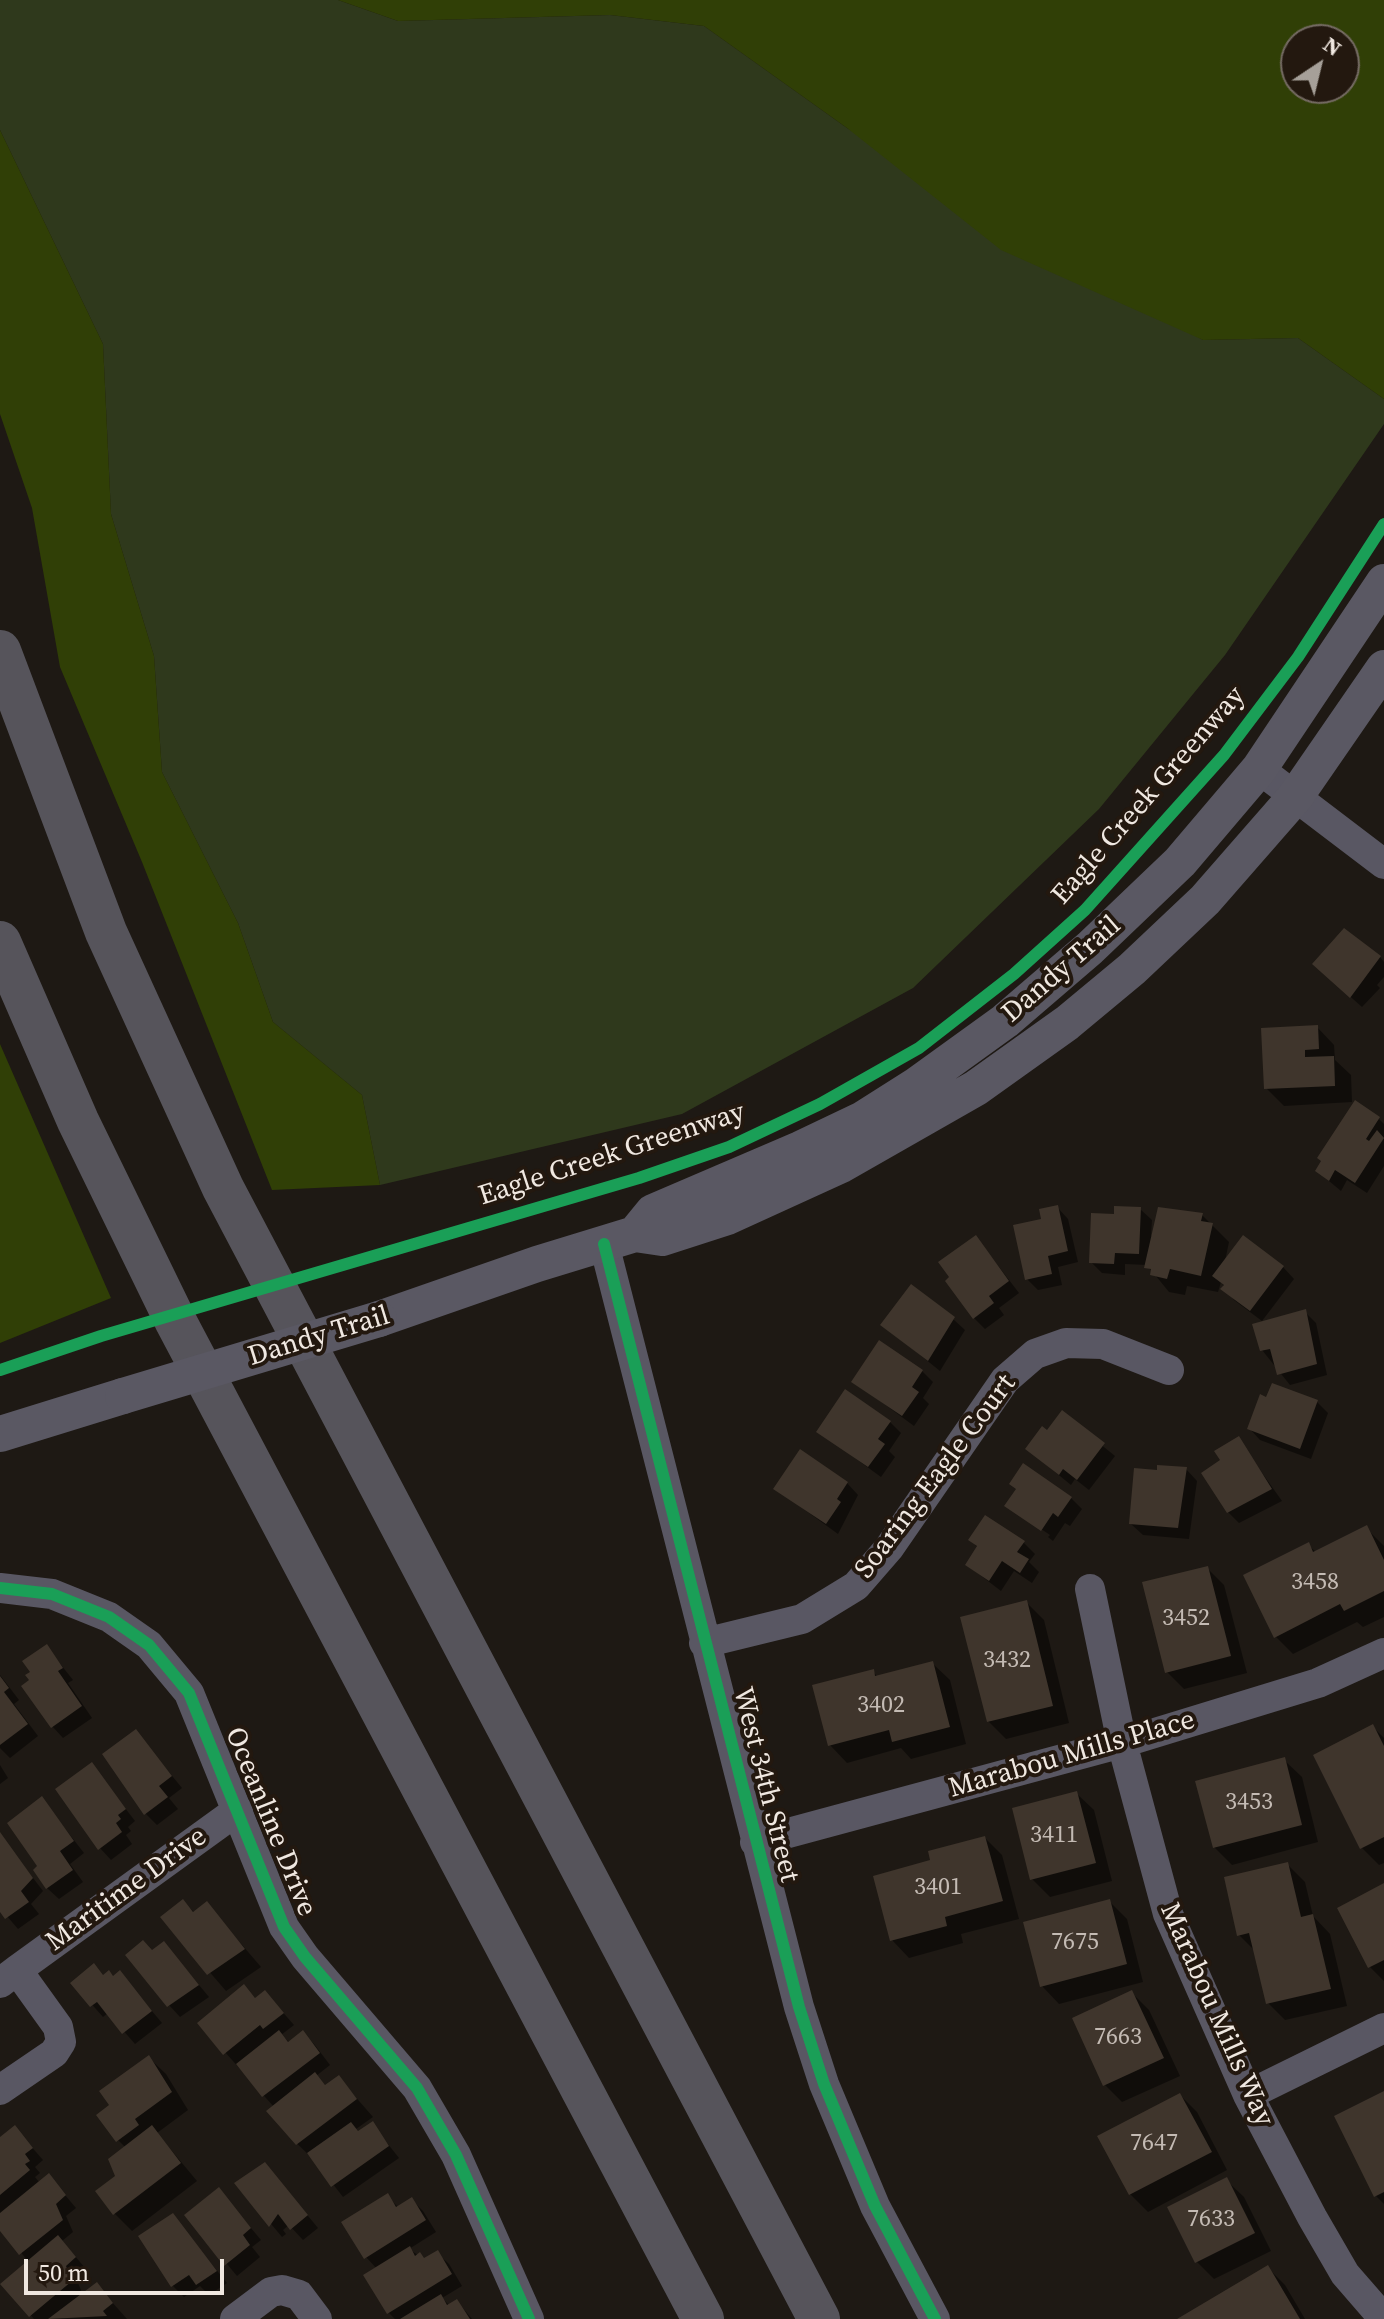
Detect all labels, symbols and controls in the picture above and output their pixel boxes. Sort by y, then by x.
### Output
north arrow [1280,24,1360,104]
text: N [1317,29,1348,63]
street label: Eagle Creek Greenway [1045,680,1253,912]
street label: Dandy Trail [996,909,1128,1031]
street label: Eagle Creek Greenway [475,1096,749,1214]
street label: Dandy Trail [244,1300,394,1374]
street label: Soaring Eagle Court [848,1368,1024,1586]
house number: 3458 [1291,1569,1339,1597]
house number: 3452 [1162,1605,1210,1633]
house number: 3432 [983,1647,1031,1675]
street label: West 34th Street [725,1684,805,1886]
house number: 3402 [857,1692,905,1720]
street label: Marabou Mills Place [945,1704,1199,1806]
street label: Oceanline Drive [217,1723,323,1921]
house number: 3453 [1225,1789,1273,1817]
street label: Maritime Drive [40,1821,214,1959]
house number: 3411 [1030,1822,1078,1850]
house number: 3401 [914,1874,962,1902]
street label: Marabou Mills Way [1152,1898,1280,2132]
house number: 7675 [1051,1929,1099,1957]
house number: 7663 [1094,2024,1142,2052]
house number: 7647 [1130,2130,1178,2158]
house number: 7633 [1187,2206,1235,2234]
scale bar [28,2243,228,2293]
text: 50 m [38,2256,89,2289]

